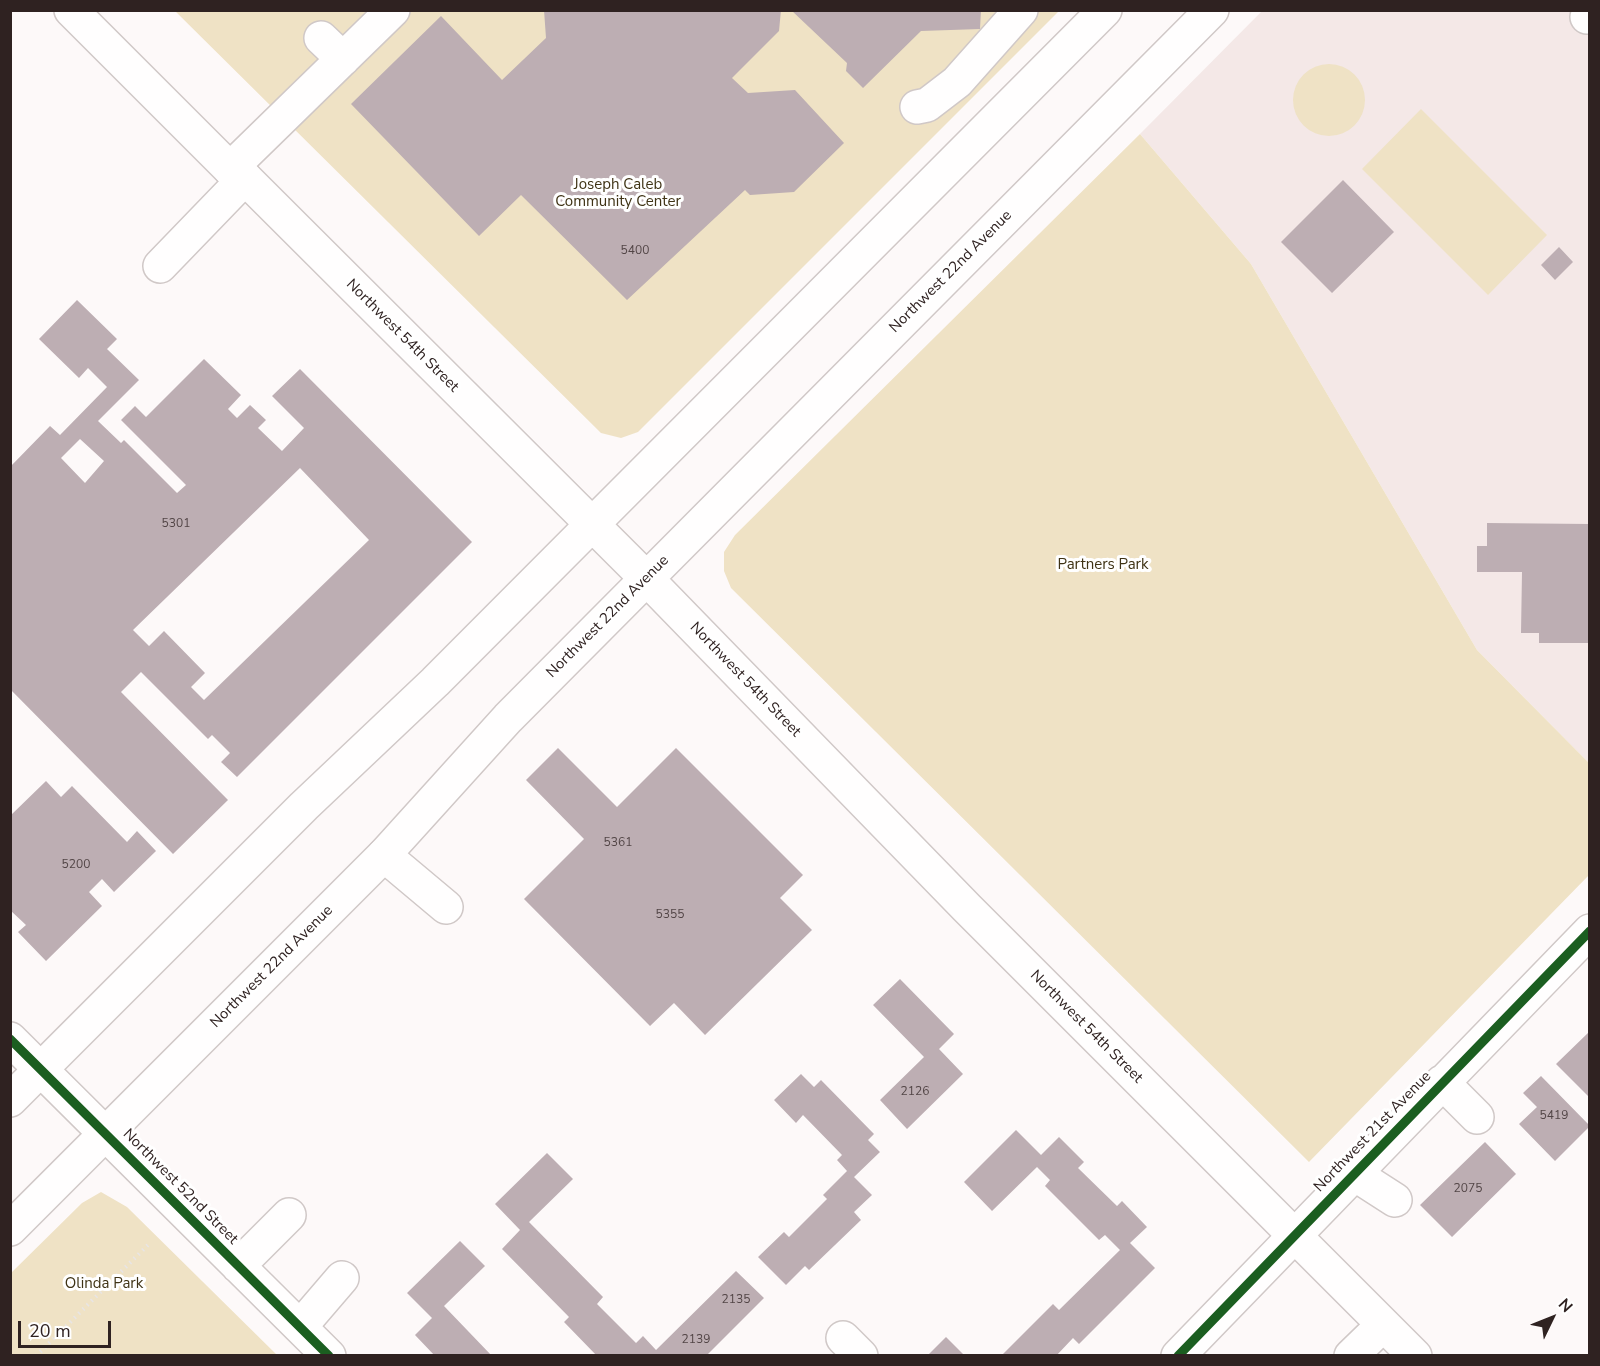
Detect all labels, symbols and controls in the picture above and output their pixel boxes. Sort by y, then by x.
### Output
park label: Joseph Caleb Community Center [555,176,681,211]
street label: Northwest 22nd Avenue [886,207,1016,337]
house number: 5400 [621,244,649,258]
street label: Northwest 54th Street [342,276,462,396]
house number: 5301 [162,517,190,531]
street label: Northwest 22nd Avenue [543,552,673,682]
park label: Partners Park [1058,556,1148,574]
street label: Northwest 54th Street [686,619,804,741]
house number: 5361 [604,836,632,850]
house number: 5200 [62,858,90,872]
street label: Northwest 22nd Avenue [207,902,337,1032]
house number: 5355 [656,908,684,922]
street label: Northwest 54th Street [1026,967,1146,1087]
street label: Northwest 21st Avenue [1311,1068,1435,1196]
house number: 2126 [901,1085,929,1099]
house number: 5419 [1540,1109,1568,1123]
street label: Northwest 52nd Street [119,1126,241,1248]
house number: 2075 [1454,1182,1482,1196]
park label: Olinda Park [65,1275,143,1293]
north arrow [1522,1288,1582,1348]
house number: 2135 [722,1293,750,1307]
text: N [1553,1294,1577,1318]
scale bar [21,1309,114,1347]
text: 20 m [29,1319,71,1343]
house number: 2139 [682,1333,710,1347]

